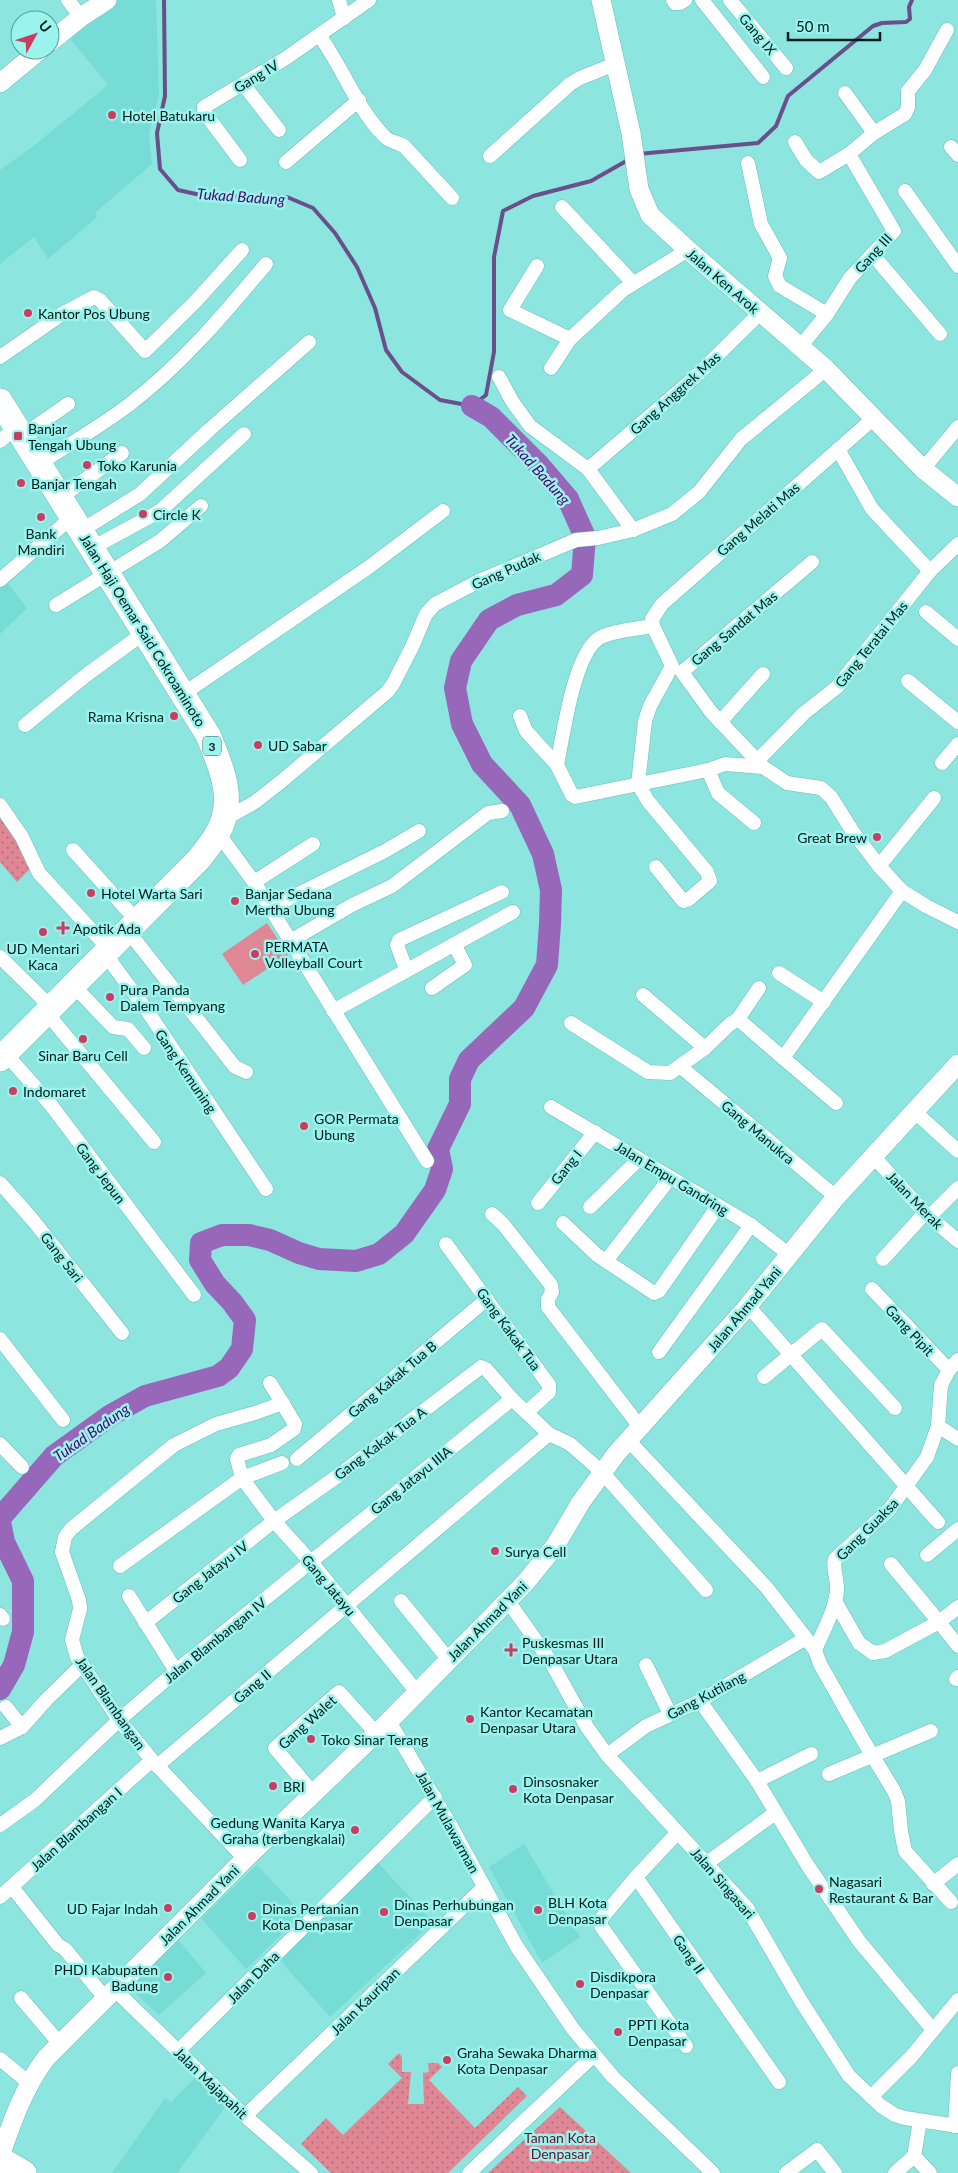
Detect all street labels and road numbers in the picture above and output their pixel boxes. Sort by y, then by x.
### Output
street label: Gang IX [736,10,780,58]
street label: Gang IV [231,56,282,96]
street label: Gang III [851,230,895,276]
street label: Jalan Ken Arok [683,245,763,318]
street label: Gang Anggrek Mas [626,348,724,438]
street label: Gang Melati Mas [713,478,803,560]
street label: Jalan Haji Oemar Said Cokroaminoto [76,531,210,730]
street label: Gang Pudak [469,547,544,593]
street label: Gang Sandat Mas [687,587,781,669]
street label: Gang Teratai Mas [831,597,911,691]
road number: 3 [203,736,221,756]
street label: Gang Kemuning [152,1026,220,1116]
street label: Gang Manukra [718,1096,798,1168]
street label: Jalan Empu Gandring [612,1137,732,1219]
street label: Gang Jepun [73,1139,129,1207]
street label: Gang I [547,1146,585,1188]
street label: Jalan Merak [883,1168,947,1233]
street label: Gang Sari [37,1229,87,1285]
street label: Jalan Ahmad Yani [704,1263,784,1355]
street label: Gang Kakak Tua [473,1284,545,1374]
street label: Gang Pipit [882,1301,938,1359]
street label: Gang Kakak Tua B [344,1337,440,1421]
street label: Gang Kakak Tua A [331,1403,430,1483]
street label: Gang Jatayu IIIA [367,1442,455,1518]
street label: Gang Guaksa [832,1494,902,1564]
street label: Gang Jatayu IV [169,1537,252,1607]
street label: Gang Jatayu [298,1551,360,1619]
street label: Jalan Ahmad Yani [444,1578,530,1664]
street label: Jalan Blambangan IV [160,1593,270,1686]
street label: Jalan Blambangan [73,1653,149,1753]
street label: Gang II [230,1665,274,1707]
street label: Gang Kutilang [664,1667,748,1723]
street label: Gang Walet [275,1692,339,1752]
street label: Jalan Mulawarman [413,1768,483,1876]
street label: Jalan Blambangan I [27,1784,125,1874]
street label: Jalan Singasari [687,1844,759,1922]
street label: Jalan Ahmad Yani [156,1862,242,1948]
street label: Gang II [670,1931,708,1977]
street label: Jalan Daha [223,1947,283,2007]
street label: Jalan Kauripan [327,1964,403,2038]
street label: Jalan Majapahit [171,2044,251,2122]

